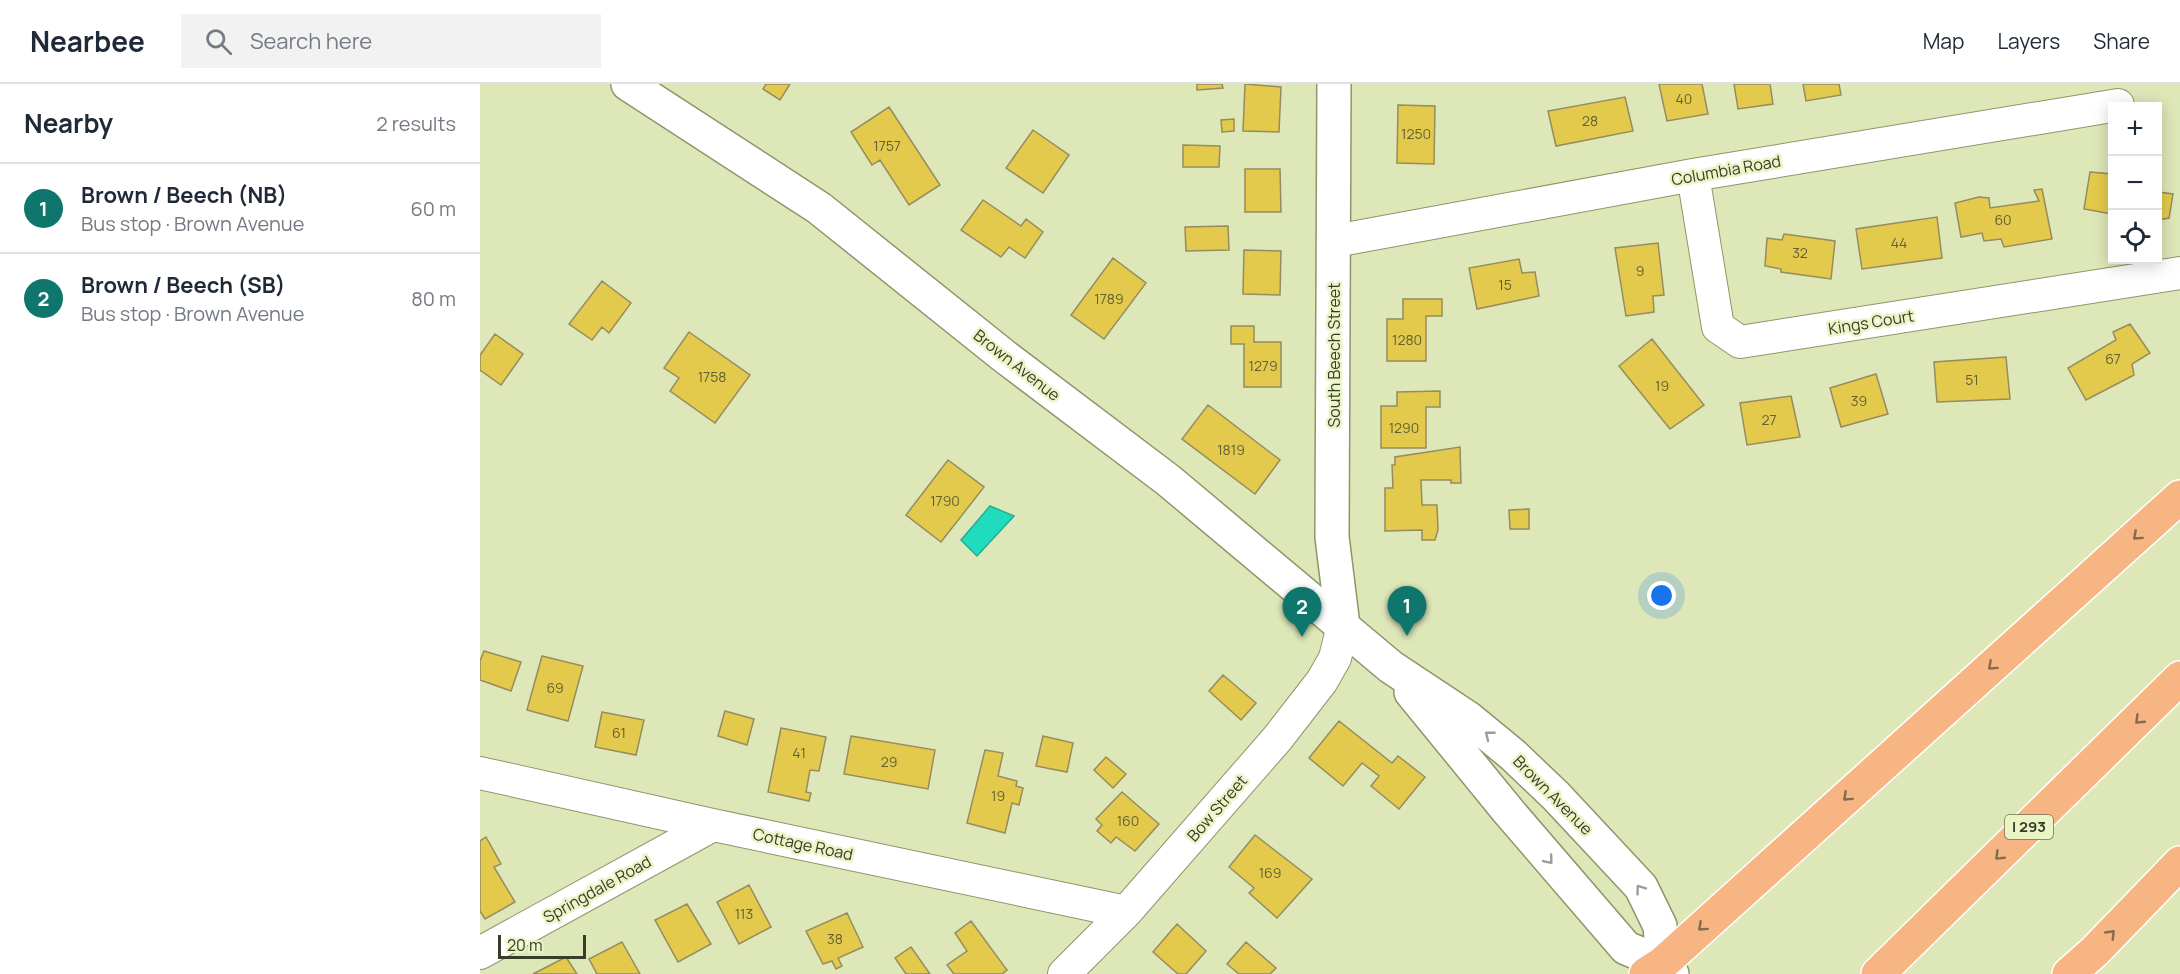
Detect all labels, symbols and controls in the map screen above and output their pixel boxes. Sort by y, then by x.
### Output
search box [181,14,601,68]
text: Nearbee [30,22,145,60]
icon: search [202,25,235,58]
text: Search here [250,26,372,56]
text: Map [1923,27,1964,55]
text: Layers [1997,27,2060,55]
text: Share [2093,27,2150,55]
house number: 40 [1676,89,1692,108]
map controls [2108,102,2162,264]
button: + [2108,102,2162,156]
text: Nearby [24,105,113,141]
text: 2 results [376,110,456,137]
house number: 28 [1582,111,1598,130]
house number: 1250 [1401,124,1431,143]
house number: 1757 [873,136,901,155]
street label: Columbia Road [1669,150,1783,190]
button: − [2108,156,2162,210]
text: Brown / Beech (NB) [81,180,287,210]
text: 1 [39,195,48,222]
text: 60 m [410,195,456,222]
text: Bus stop · Brown Avenue [81,210,304,237]
house number: 60 [1994,210,2012,229]
button: locate [2108,210,2162,264]
house number: 44 [1891,233,1907,252]
house number: 32 [1792,243,1808,262]
house number: 9 [1636,261,1644,280]
text: Brown / Beech (SB) [81,270,286,300]
house number: 15 [1498,275,1512,294]
street label: South Beech Street [1323,282,1345,428]
text: 2 [38,285,49,312]
text: 80 m [411,285,456,312]
house number: 1789 [1094,289,1124,308]
text: Bus stop · Brown Avenue [81,300,304,327]
street label: Kings Court [1827,304,1915,340]
street label: Brown Avenue [969,324,1065,406]
house number: 1280 [1392,330,1422,349]
house number: 67 [2105,349,2121,368]
house number: 1279 [1248,356,1278,375]
house number: 1758 [698,367,726,386]
house number: 51 [1965,370,1979,389]
house number: 19 [1655,376,1669,395]
house number: 39 [1851,391,1867,410]
house number: 27 [1761,410,1777,429]
house number: 1290 [1389,418,1419,437]
house number: 1819 [1217,440,1245,459]
house number: 1790 [930,491,960,510]
one-way arrow [2133,529,2143,540]
your location [1647,581,1676,610]
pin: 1 [1388,586,1426,636]
pin: 2 [1282,588,1322,637]
one-way arrow [1988,659,1998,670]
house number: 69 [546,678,564,697]
one-way arrow [2136,713,2147,724]
house number: 61 [612,723,626,742]
one-way arrow [1485,732,1496,743]
house number: 41 [792,743,806,762]
street label: Brown Avenue [1508,750,1598,840]
house number: 29 [881,752,897,771]
street label: Bow Street [1182,770,1252,846]
house number: 19 [991,786,1005,805]
one-way arrow [1843,790,1853,801]
house number: 160 [1117,811,1139,830]
road number: I 293 [2005,815,2053,839]
street label: Cottage Road [751,823,855,865]
one-way arrow [1996,849,2006,860]
street label: Springdale Road [539,850,655,928]
one-way arrow [1542,853,1553,864]
house number: 169 [1259,863,1281,882]
one-way arrow [1636,884,1647,895]
house number: 113 [735,904,753,923]
one-way arrow [1698,920,1708,931]
house number: 38 [827,929,843,948]
one-way arrow [2104,930,2115,941]
scale bar [498,932,586,960]
text: 20 m [507,934,543,956]

